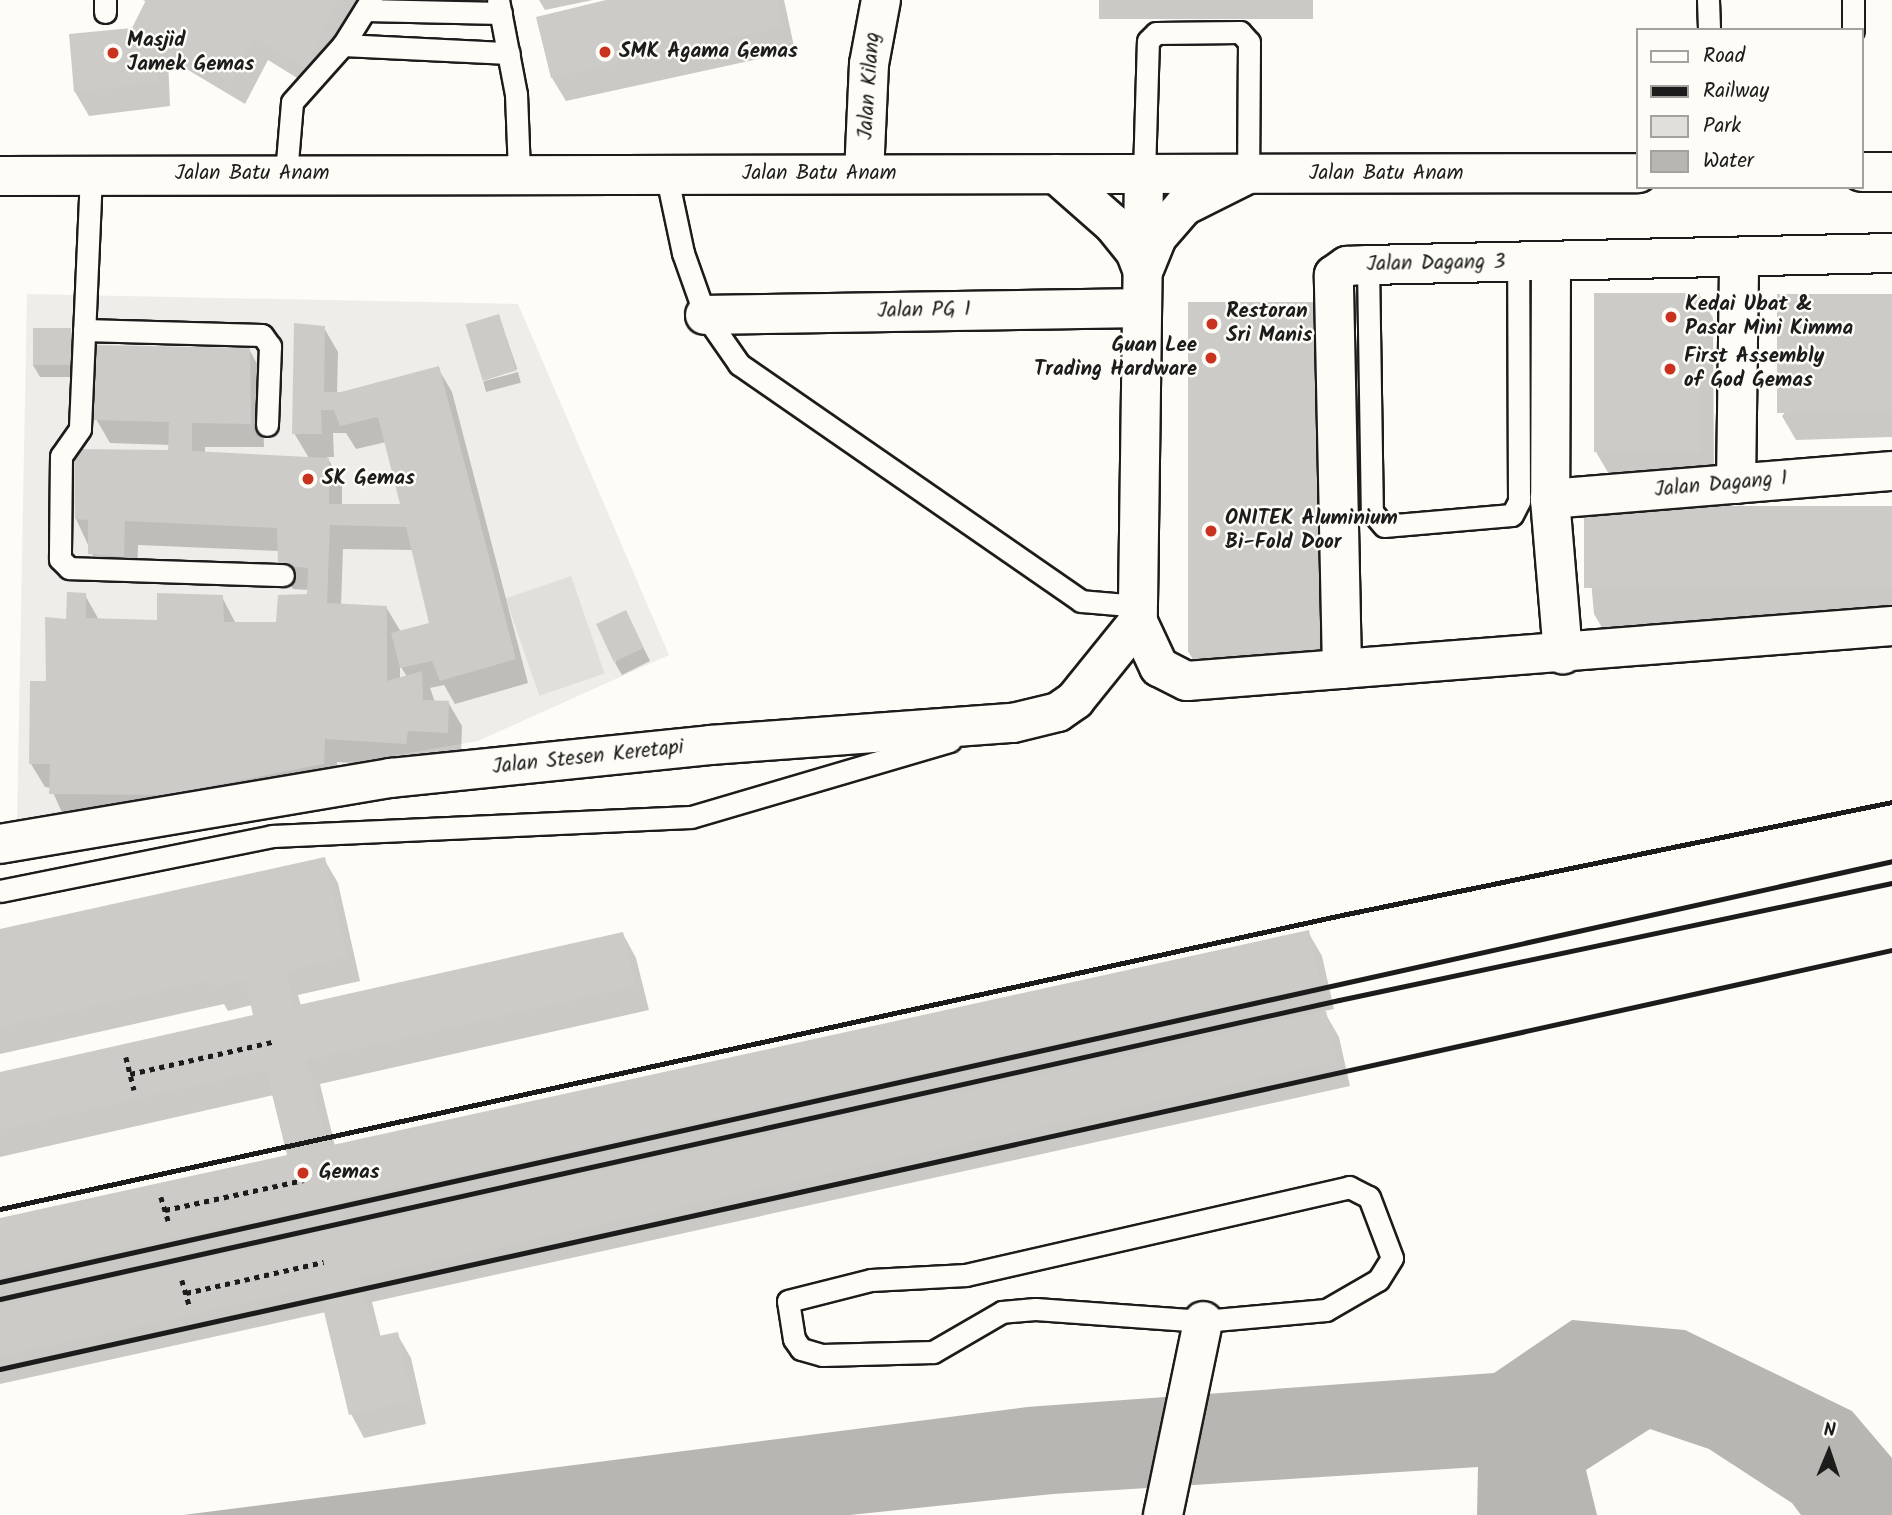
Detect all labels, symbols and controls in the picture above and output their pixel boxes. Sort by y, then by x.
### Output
place label: Masjid Jamek Gemas [127,28,254,78]
legend [1636,28,1864,189]
street label: Jalan Kilang [854,31,886,141]
place label: SMK Agama Gemas [619,39,798,65]
text: Road [1703,40,1745,73]
marker: SMK Agama Gemas [597,44,613,60]
marker: Masjid Jamek Gemas [105,45,121,61]
text: Railway [1703,75,1769,108]
text: Park [1703,110,1741,143]
text: Water [1703,145,1754,178]
street label: Jalan Batu Anam [175,161,329,187]
street label: Jalan Batu Anam [742,161,896,187]
street label: Jalan Batu Anam [1309,161,1463,187]
street label: Jalan Dagang 3 [1366,250,1506,278]
place label: Kedai Ubat & Pasar Mini Kimma [1685,292,1853,342]
street label: Jalan PG 1 [877,298,971,324]
place label: Restoran Sri Manis [1226,299,1312,349]
marker: Kedai Ubat & Pasar Mini Kimma [1663,309,1679,325]
marker: Restoran Sri Manis [1204,316,1220,332]
place label: Guan Lee Trading Hardware [1034,333,1197,383]
place label: First Assembly of God Gemas [1684,344,1825,394]
marker: Guan Lee Trading Hardware [1203,350,1219,366]
marker: First Assembly of God Gemas [1662,361,1678,377]
place label: SK Gemas [322,466,415,492]
street label: Jalan Dagang 1 [1653,467,1789,503]
marker: SK Gemas [300,471,316,487]
place label: ONITEK Aluminium Bi-Fold Door [1225,506,1398,556]
marker: ONITEK Aluminium Bi-Fold Door [1203,523,1219,539]
street label: Jalan Stesen Keretapi [491,735,685,781]
place label: Gemas [319,1160,380,1186]
marker: Gemas [293,1163,313,1183]
text: N [1823,1416,1836,1446]
north arrow [1794,1417,1864,1487]

